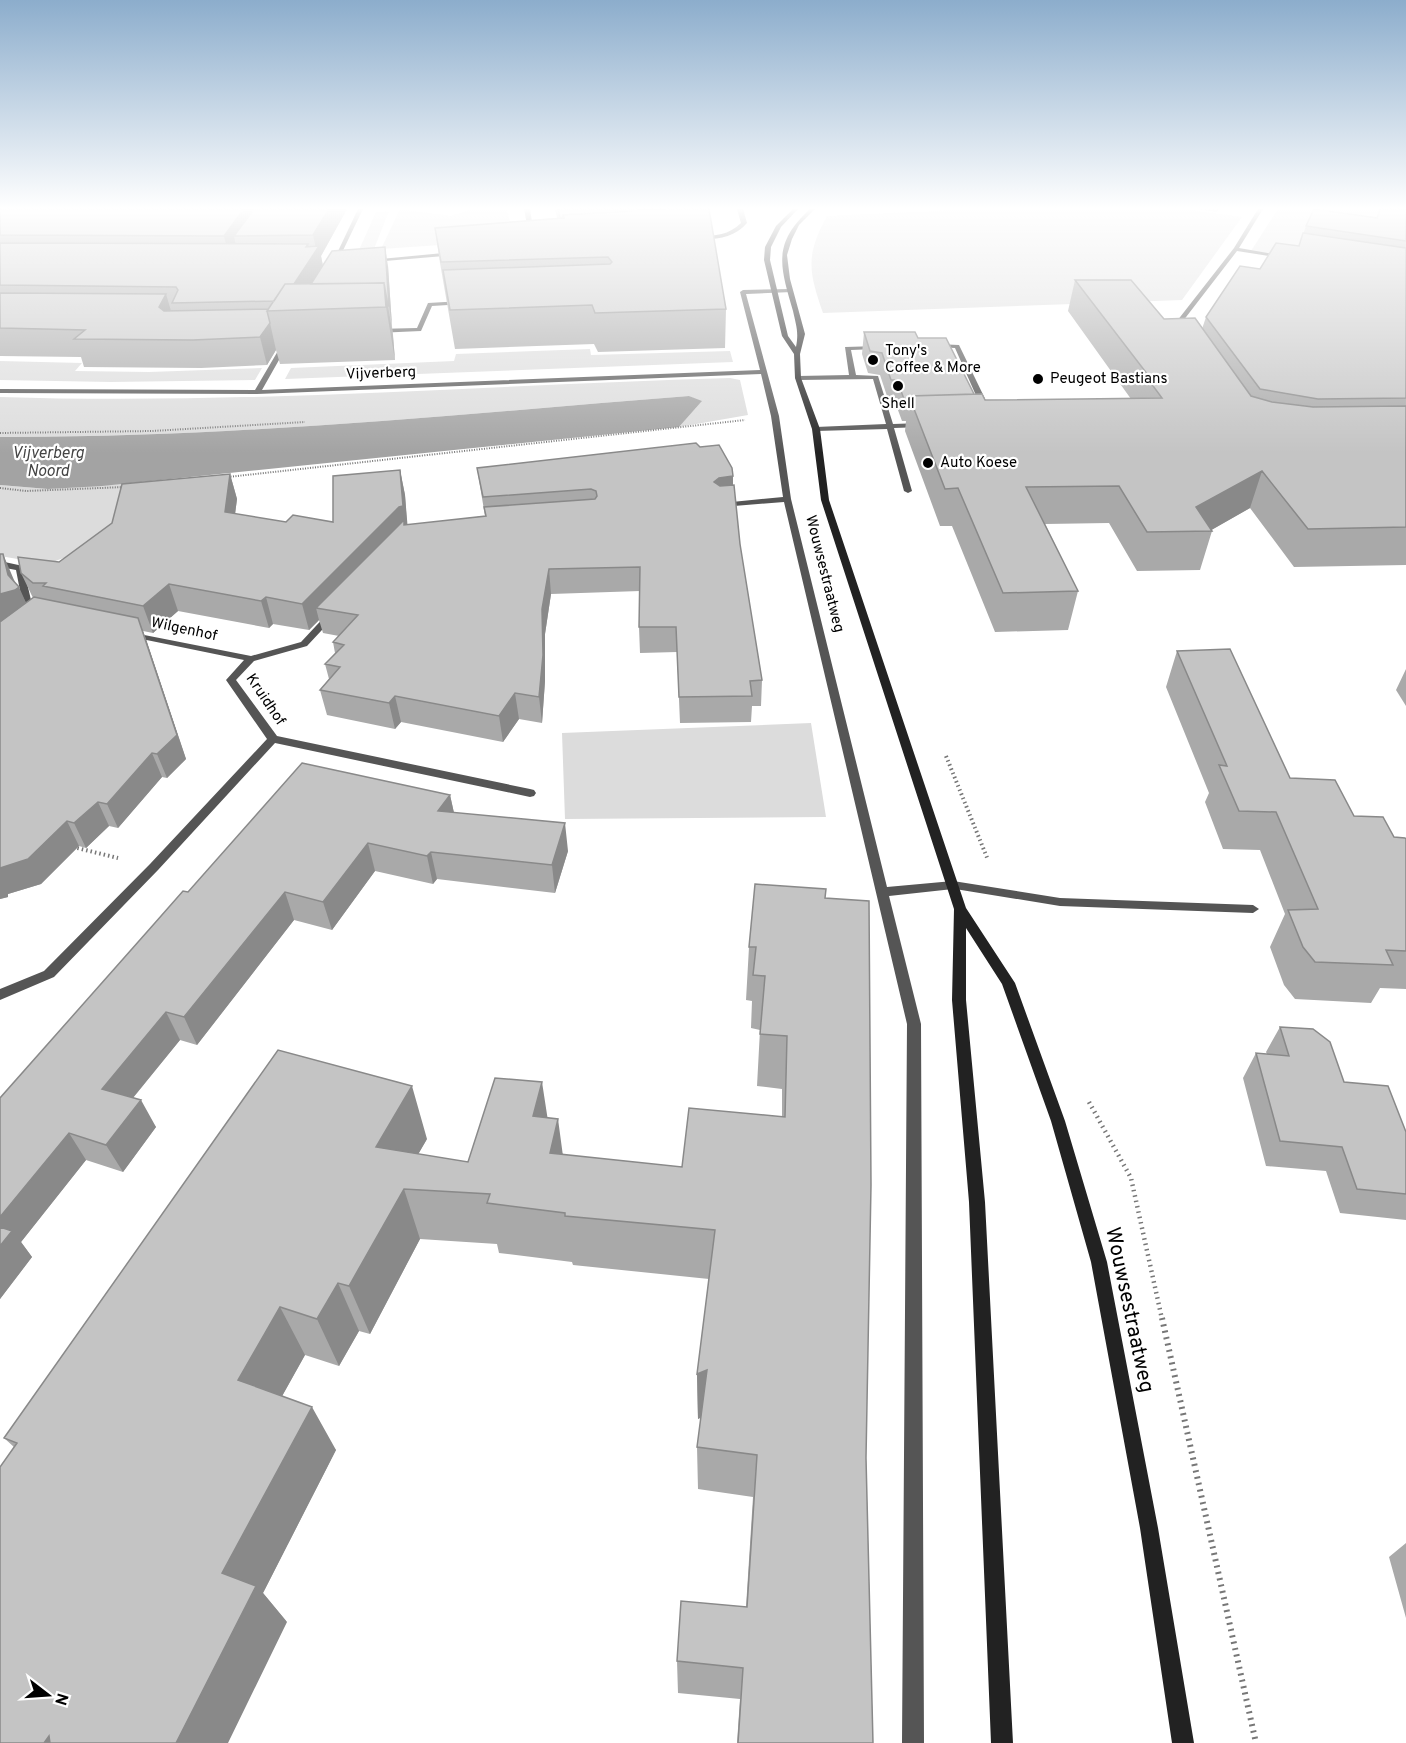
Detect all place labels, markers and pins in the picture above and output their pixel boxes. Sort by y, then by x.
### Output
place label: Tony's Coffee & More [885,342,981,378]
marker: Tony's Coffee & More [866,353,880,367]
place label: Peugeot Bastians [1050,370,1168,389]
marker: Peugeot Bastians [1031,372,1045,386]
marker: Shell [891,379,905,393]
place label: Shell [881,395,915,414]
place label: Auto Koese [940,454,1017,473]
marker: Auto Koese [921,456,935,470]

